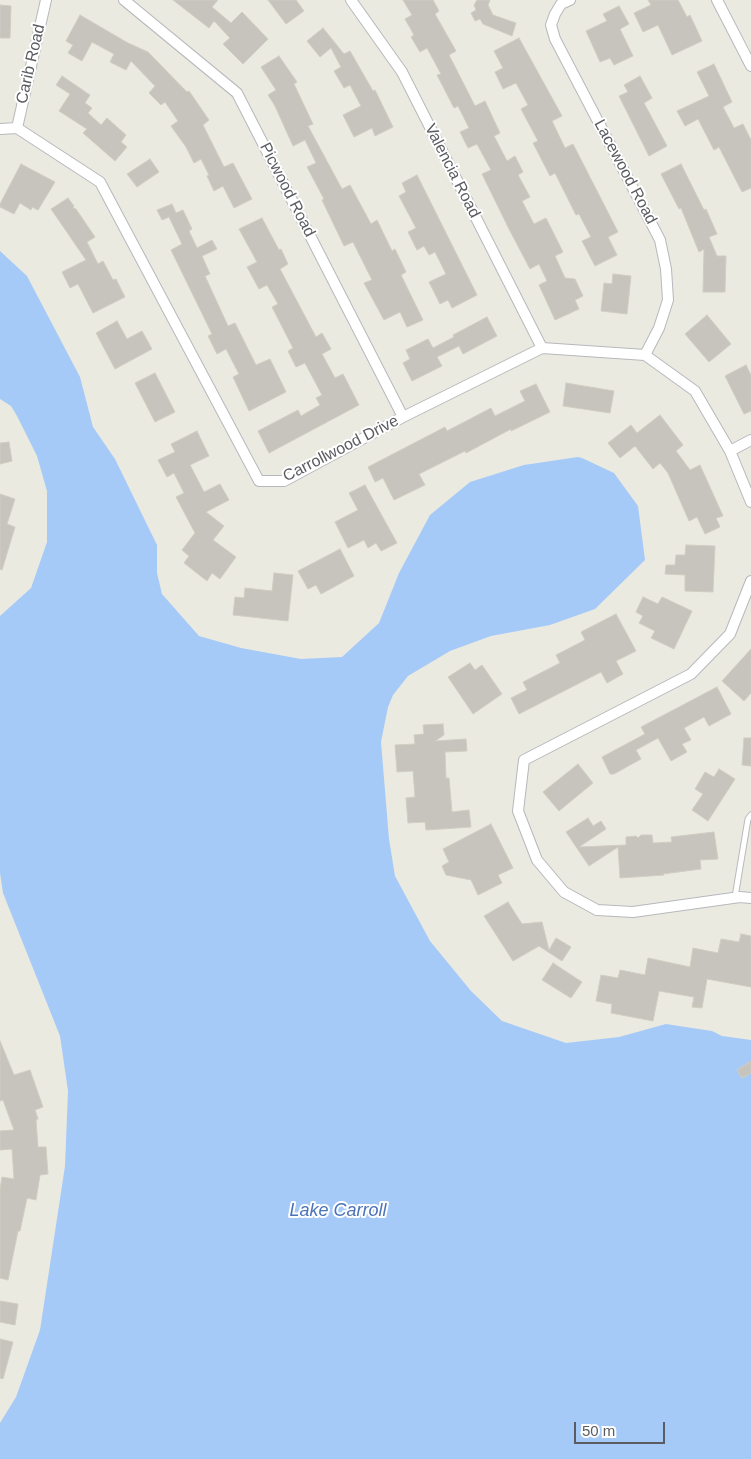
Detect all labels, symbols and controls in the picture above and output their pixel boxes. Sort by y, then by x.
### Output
street label: Carib Road [13,22,49,106]
street label: Lacewood Road [589,116,661,228]
street label: Valencia Road [420,121,484,221]
street label: Picwood Road [255,140,319,240]
street label: Carrollwood Drive [280,412,402,486]
water label: Lake Carroll [289,1200,387,1222]
scale bar [576,1412,667,1444]
text: 50 m [582,1422,615,1439]

